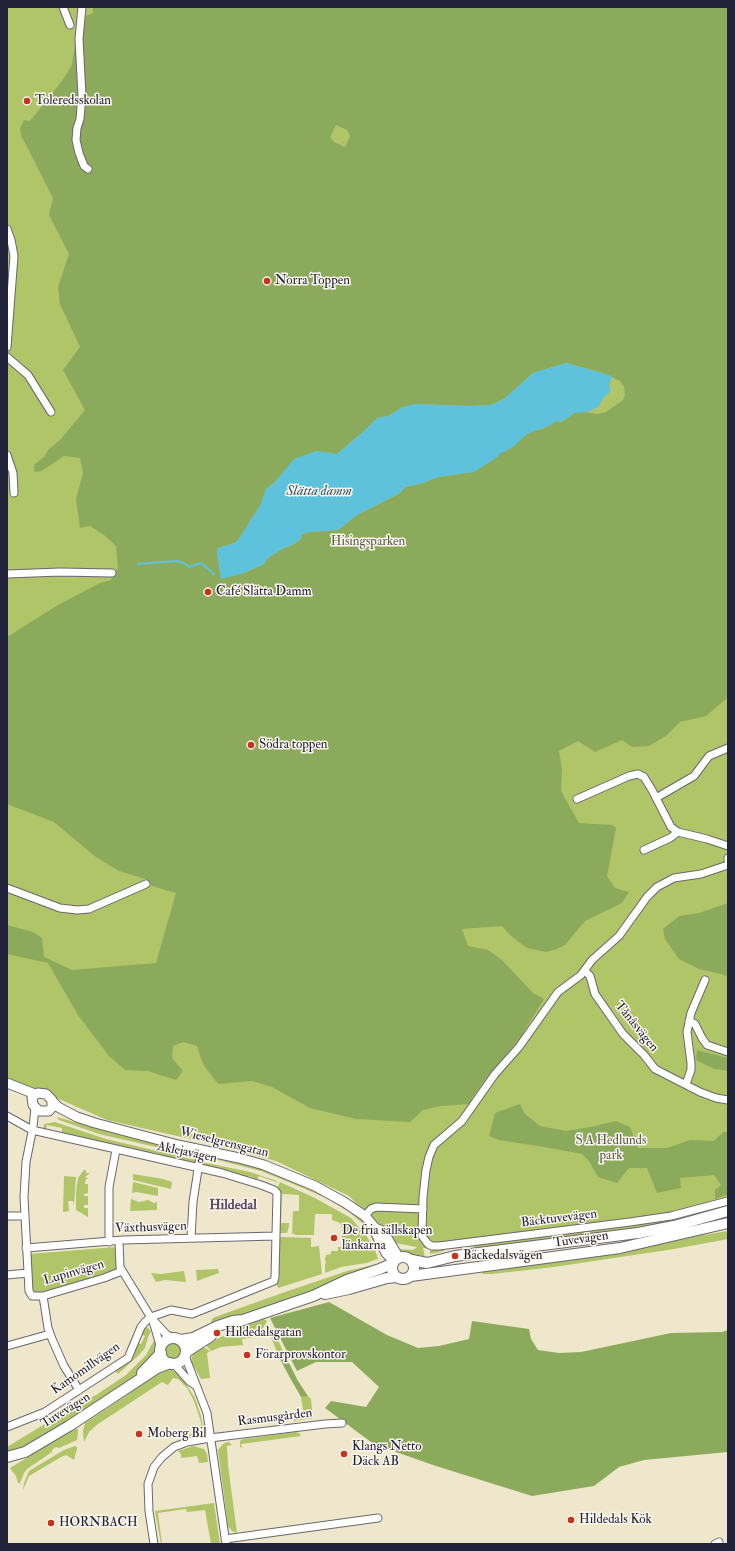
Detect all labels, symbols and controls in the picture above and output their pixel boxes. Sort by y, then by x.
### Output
place label: Toleredsskolan [35,93,111,109]
marker: Toleredsskolan [22,96,32,106]
place label: Norra Toppen [275,273,350,289]
marker: Norra Toppen [262,276,272,286]
water label: Slätta damm [286,484,352,500]
park label: Hisingsparken [331,534,405,550]
place label: Café Slätta Damm [216,584,312,600]
marker: Café Slätta Damm [203,587,213,597]
place label: Södra toppen [259,737,328,753]
marker: Södra toppen [246,740,256,750]
street label: Tånåsvägen [611,999,661,1055]
street label: Wieselgrensgatan [178,1124,270,1162]
park label: S A Hedlunds park [576,1133,646,1164]
street label: Aklejavägen [156,1139,218,1167]
district label: Hildedal [209,1198,257,1214]
street label: Bäcktuvevägen [520,1207,598,1231]
street label: Växthusvägen [115,1219,187,1237]
place label: De fria sällskapen länkarna [342,1223,432,1254]
street label: Tuvevägen [552,1228,610,1252]
marker: De fria sällskapen länkarna [329,1233,339,1243]
place label: Bäckedalsvägen [463,1248,543,1264]
marker: Bäckedalsvägen [450,1251,460,1261]
street label: Lupinvägen [42,1257,106,1289]
place label: Hildedalsgatan [225,1325,302,1341]
marker: Hildedalsgatan [212,1328,222,1338]
street label: Kamomillvägen [49,1340,123,1398]
place label: Förarprovskontor [255,1347,346,1363]
marker: Förarprovskontor [242,1350,252,1360]
street label: Tuvevägen [38,1390,94,1432]
street label: Rasmusgården [237,1406,313,1430]
place label: Moberg Bil [147,1426,207,1442]
marker: Moberg Bil [134,1429,144,1439]
place label: Klangs Netto Däck AB [352,1439,421,1470]
marker: Klangs Netto Däck AB [339,1449,349,1459]
place label: Hildedals Kök [579,1512,652,1528]
place label: HORNBACH [59,1515,138,1531]
marker: Hildedals Kök [566,1515,576,1525]
marker: HORNBACH [46,1518,56,1528]

